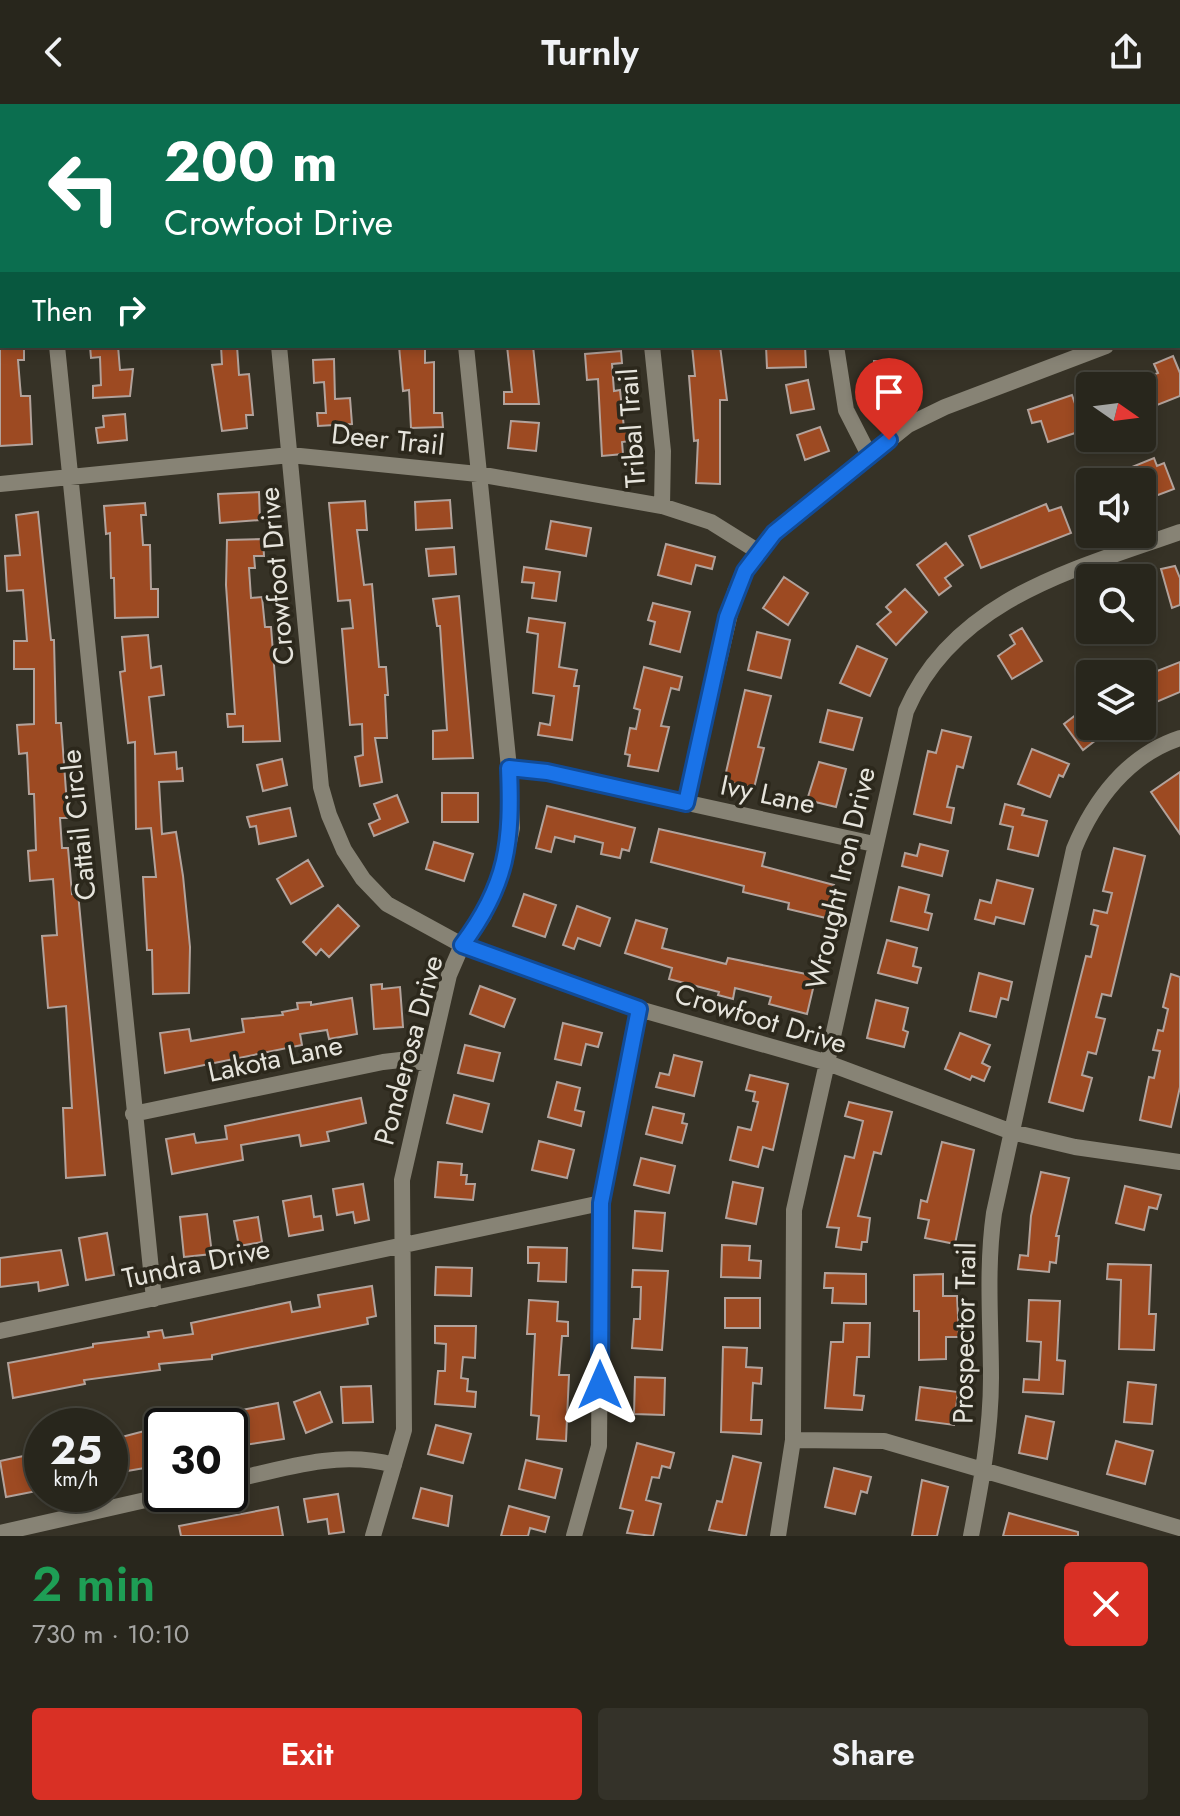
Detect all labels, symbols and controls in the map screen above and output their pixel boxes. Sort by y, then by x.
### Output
text: Turnly [541,26,639,78]
icon: back [32,30,76,74]
icon: share [1104,30,1148,74]
text: 200 m [164,121,338,202]
icon: left [32,136,136,240]
text: Crowfoot Drive [164,196,393,248]
icon: right [109,288,153,332]
text: Then [32,289,93,332]
pin [855,358,923,440]
street label: Tribal Trail [607,367,656,489]
icon: arrive [867,370,911,414]
north arrow [1076,372,1156,452]
map controls [1076,372,1156,740]
street label: Deer Trail [329,413,447,466]
button: sound [1076,468,1156,548]
street label: Crowfoot Drive [248,485,305,667]
button: search [1076,564,1156,644]
button: layers [1076,660,1156,740]
street label: Cattail Circle [50,747,107,902]
street label: Wrought Iron Drive [795,763,886,994]
street label: Ivy Lane [717,764,819,825]
street label: Ponderosa Drive [363,951,453,1149]
street label: Crowfoot Drive [670,973,852,1064]
street label: Lakota Lane [204,1024,346,1093]
street label: Tundra Drive [119,1228,274,1299]
street label: Prospector Trail [942,1242,987,1424]
position arrow [558,1343,642,1427]
speed limit sign: 30 [144,1408,248,1512]
text: 25 [50,1421,102,1479]
text: km/h [53,1465,99,1494]
text: 2 min [32,1550,155,1619]
button: close [1064,1562,1148,1646]
text: 730 m · 10:10 [32,1615,189,1653]
button: Exit [32,1708,582,1800]
button: Share [598,1708,1148,1800]

